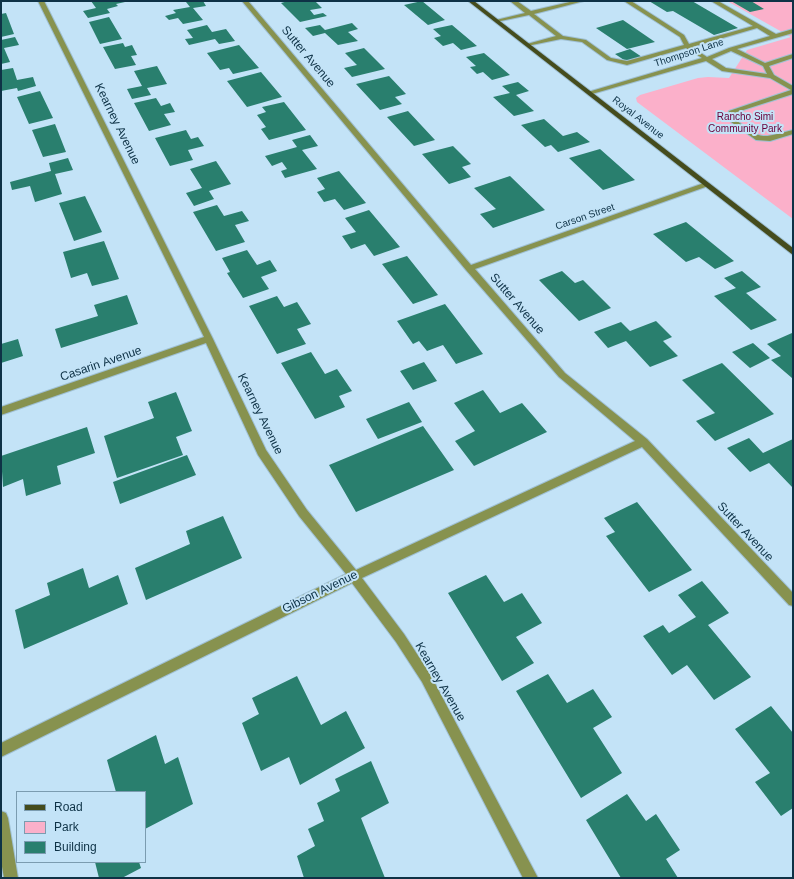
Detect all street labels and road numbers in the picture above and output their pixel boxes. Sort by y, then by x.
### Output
street label: Sutter Avenue [278,23,338,91]
street label: Thompson Lane [653,36,725,70]
street label: Kearney Avenue [91,81,143,167]
street label: Royal Avenue [610,94,666,142]
street label: Carson Street [554,201,616,233]
street label: Sutter Avenue [487,271,547,337]
street label: Casarin Avenue [58,343,144,385]
street label: Kearney Avenue [234,371,286,457]
street label: Sutter Avenue [714,499,776,565]
street label: Gibson Avenue [280,568,360,616]
street label: Kearney Avenue [412,640,468,724]

